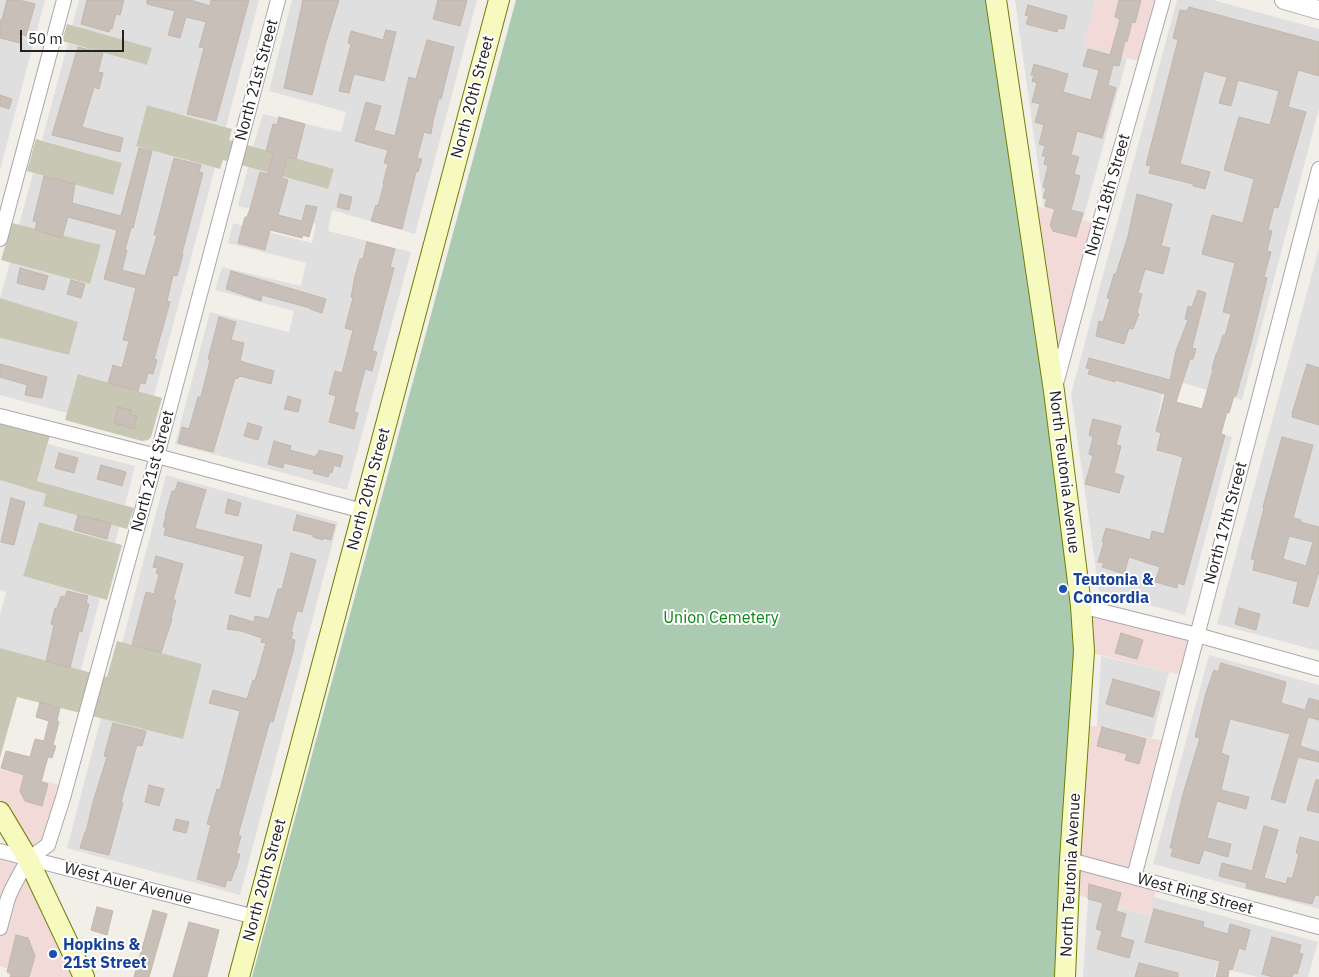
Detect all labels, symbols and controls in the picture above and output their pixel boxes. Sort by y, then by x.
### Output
street label: North 21st Street [232,17,282,143]
scale bar [22,20,126,52]
text: 50 m [28,29,63,48]
street label: North 20th Street [447,34,499,160]
street label: North 18th Street [1081,132,1135,258]
street label: North Teutonia Avenue [1044,389,1084,555]
street label: North 21st Street [128,408,178,534]
street label: North 20th Street [343,426,395,552]
street label: North 17th Street [1200,460,1252,586]
place label: Teutonia & Concordia [1073,570,1153,608]
marker: Teutonia & Concordia [1057,583,1069,595]
park label: Union Cemetery [663,608,779,628]
street label: North Teutonia Avenue [1057,793,1085,957]
street label: North 20th Street [239,817,291,943]
street label: West Auer Avenue [62,859,194,909]
street label: West Ring Street [1135,869,1255,919]
place label: Hopkins & 21st Street [63,935,147,973]
marker: Hopkins & 21st Street [47,948,59,960]

